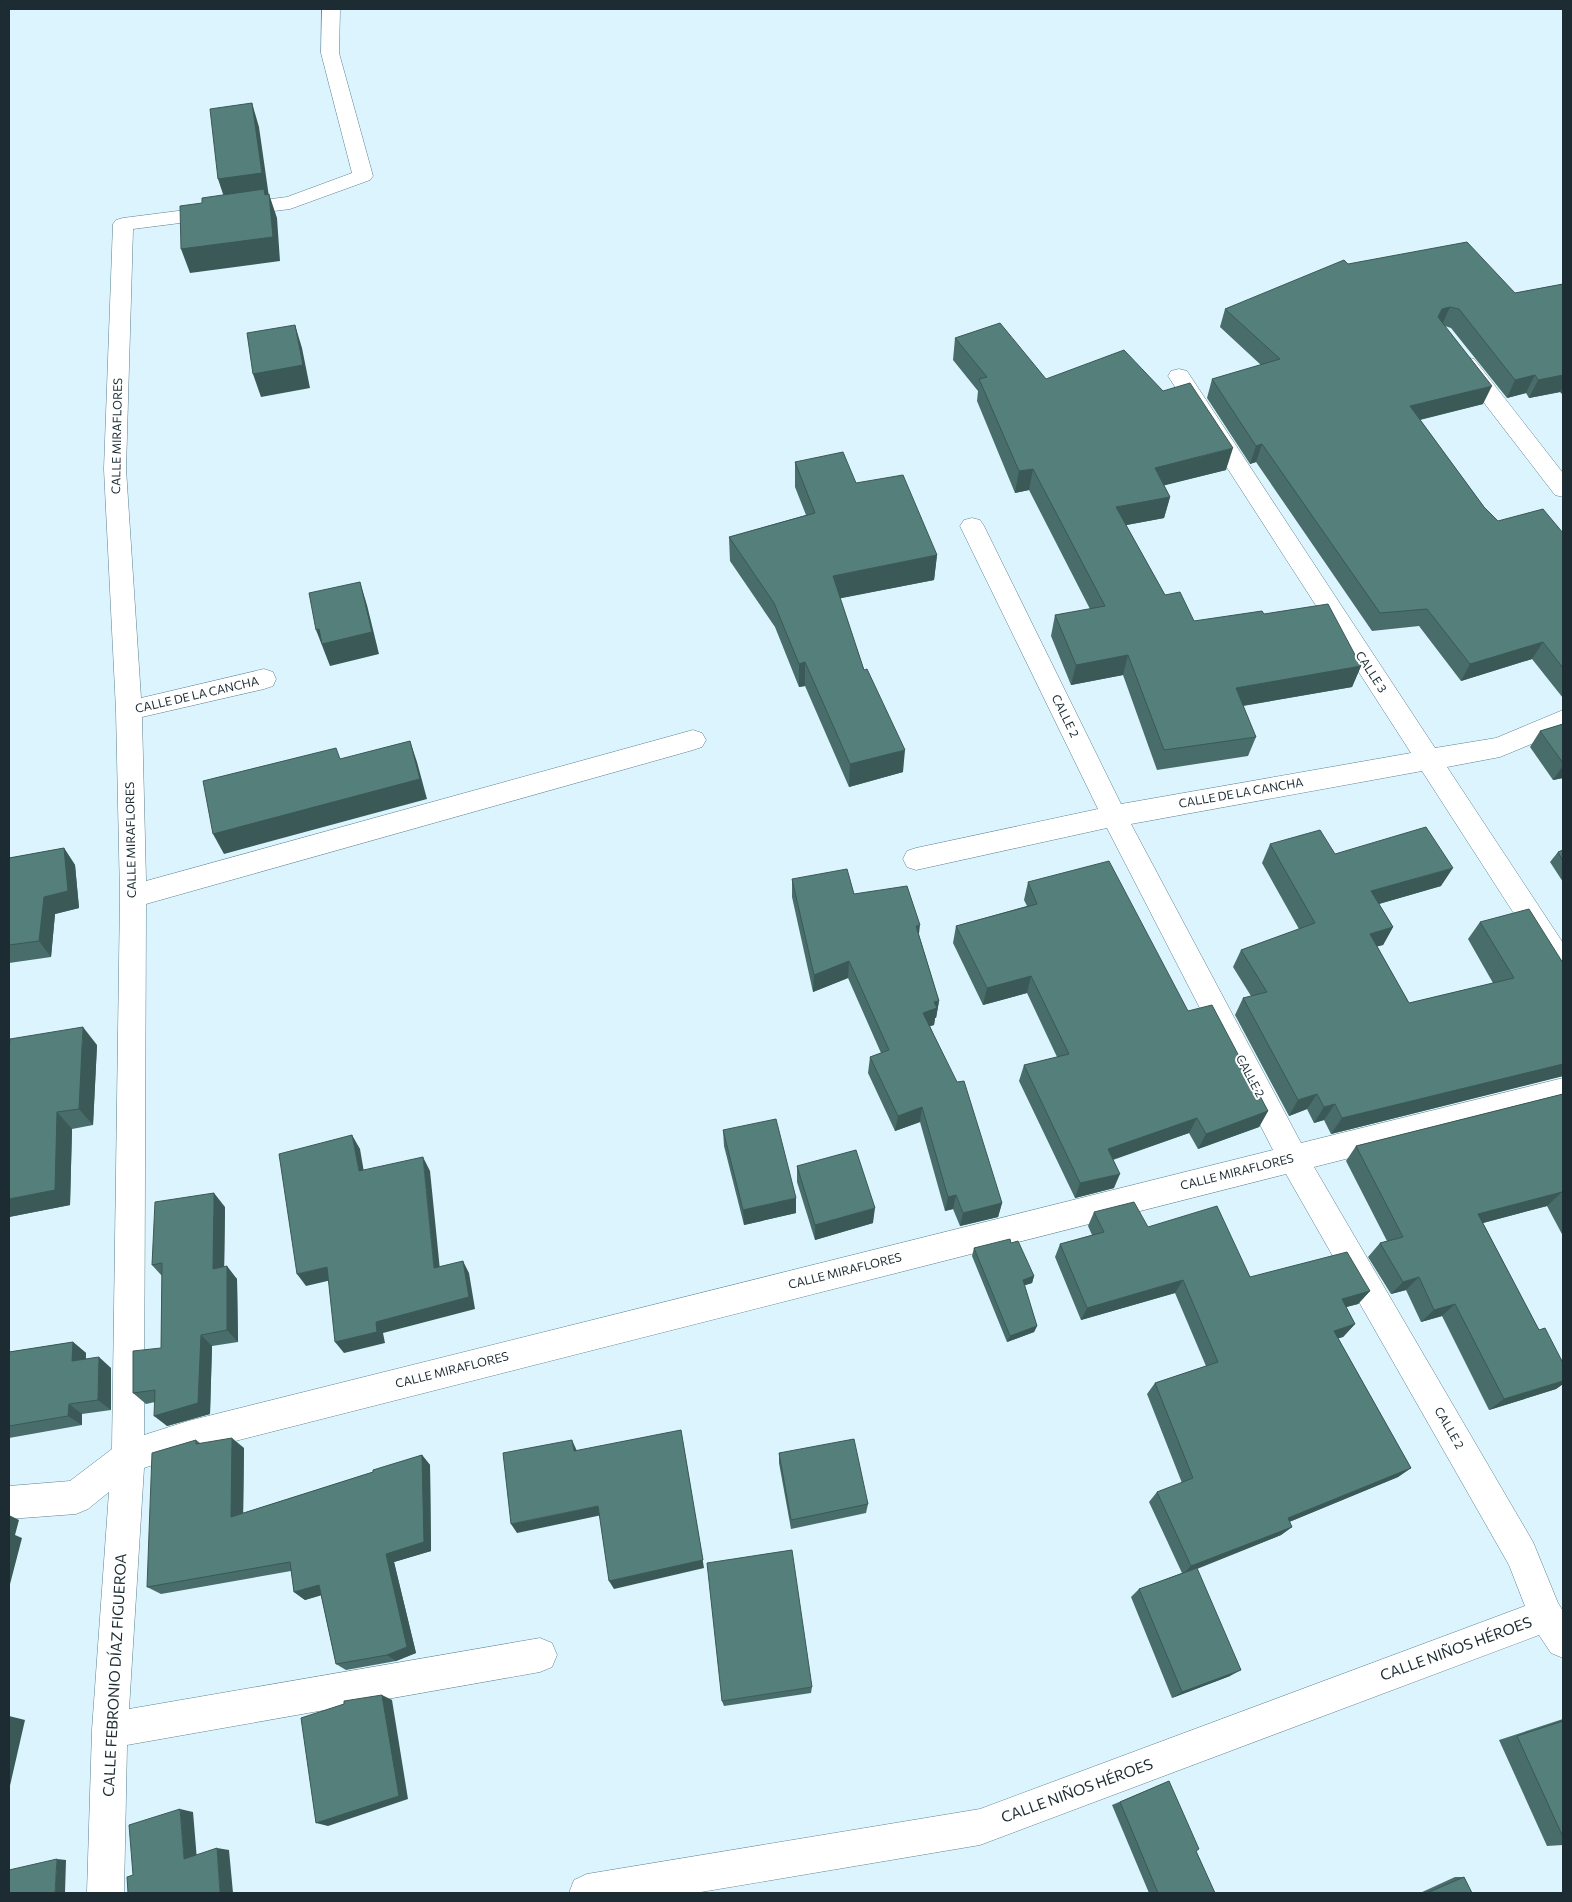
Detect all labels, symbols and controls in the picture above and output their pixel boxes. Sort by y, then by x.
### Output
street label: CALLE MIRAFLORES [108,378,124,494]
street label: CALLE 3 [1353,648,1390,695]
street label: CALLE DE LA CANCHA [134,673,260,715]
street label: CALLE 2 [1049,692,1082,740]
street label: CALLE DE LA CANCHA [1177,774,1304,810]
street label: CALLE MIRAFLORES [122,782,138,898]
street label: CALLE 2 [1234,1052,1268,1100]
street label: CALLE MIRAFLORES [1179,1150,1295,1192]
street label: CALLE MIRAFLORES [787,1249,903,1291]
street label: CALLE MIRAFLORES [394,1348,510,1390]
street label: CALLE 2 [1432,1404,1468,1451]
street label: CALLE FEBRONIO DÍAZ FIGUEROA [98,1553,129,1797]
street label: CALLE NIÑOS HÉROES [1377,1611,1534,1684]
street label: CALLE NIÑOS HÉROES [998,1753,1155,1826]

